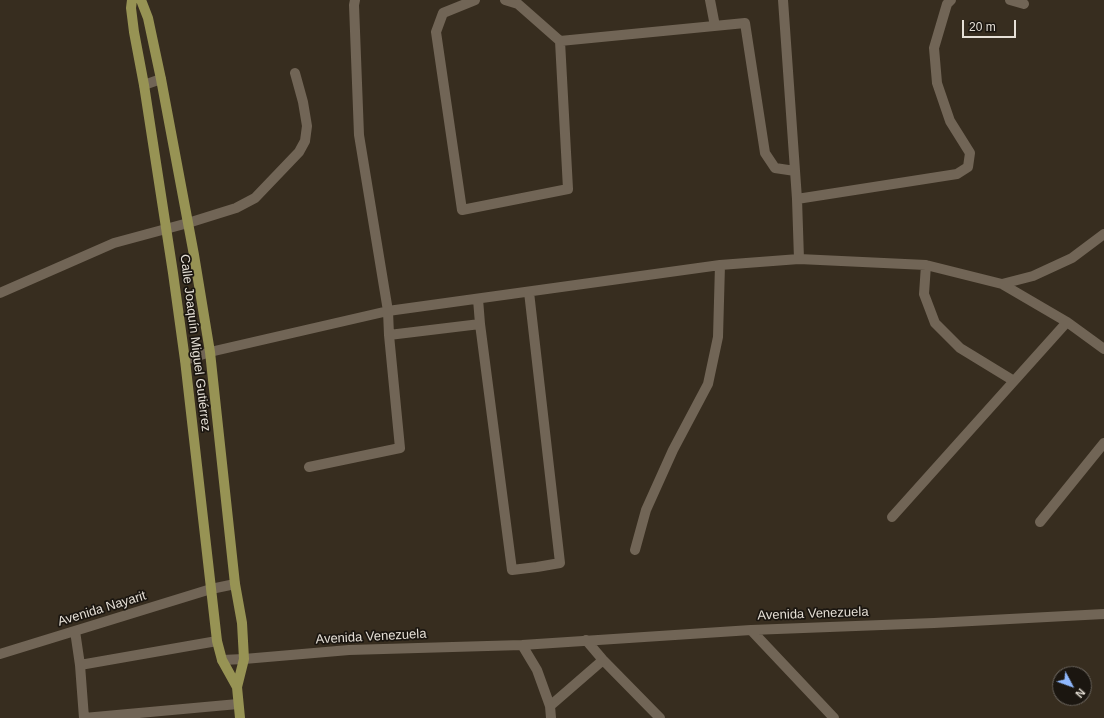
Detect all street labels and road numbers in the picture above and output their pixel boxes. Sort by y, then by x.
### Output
street label: Calle Joaquín Miguel Gutiérrez [176,253,214,433]
street label: Avenida Nayarit [56,588,148,630]
street label: Avenida Venezuela [757,604,869,624]
street label: Avenida Venezuela [315,626,427,648]

